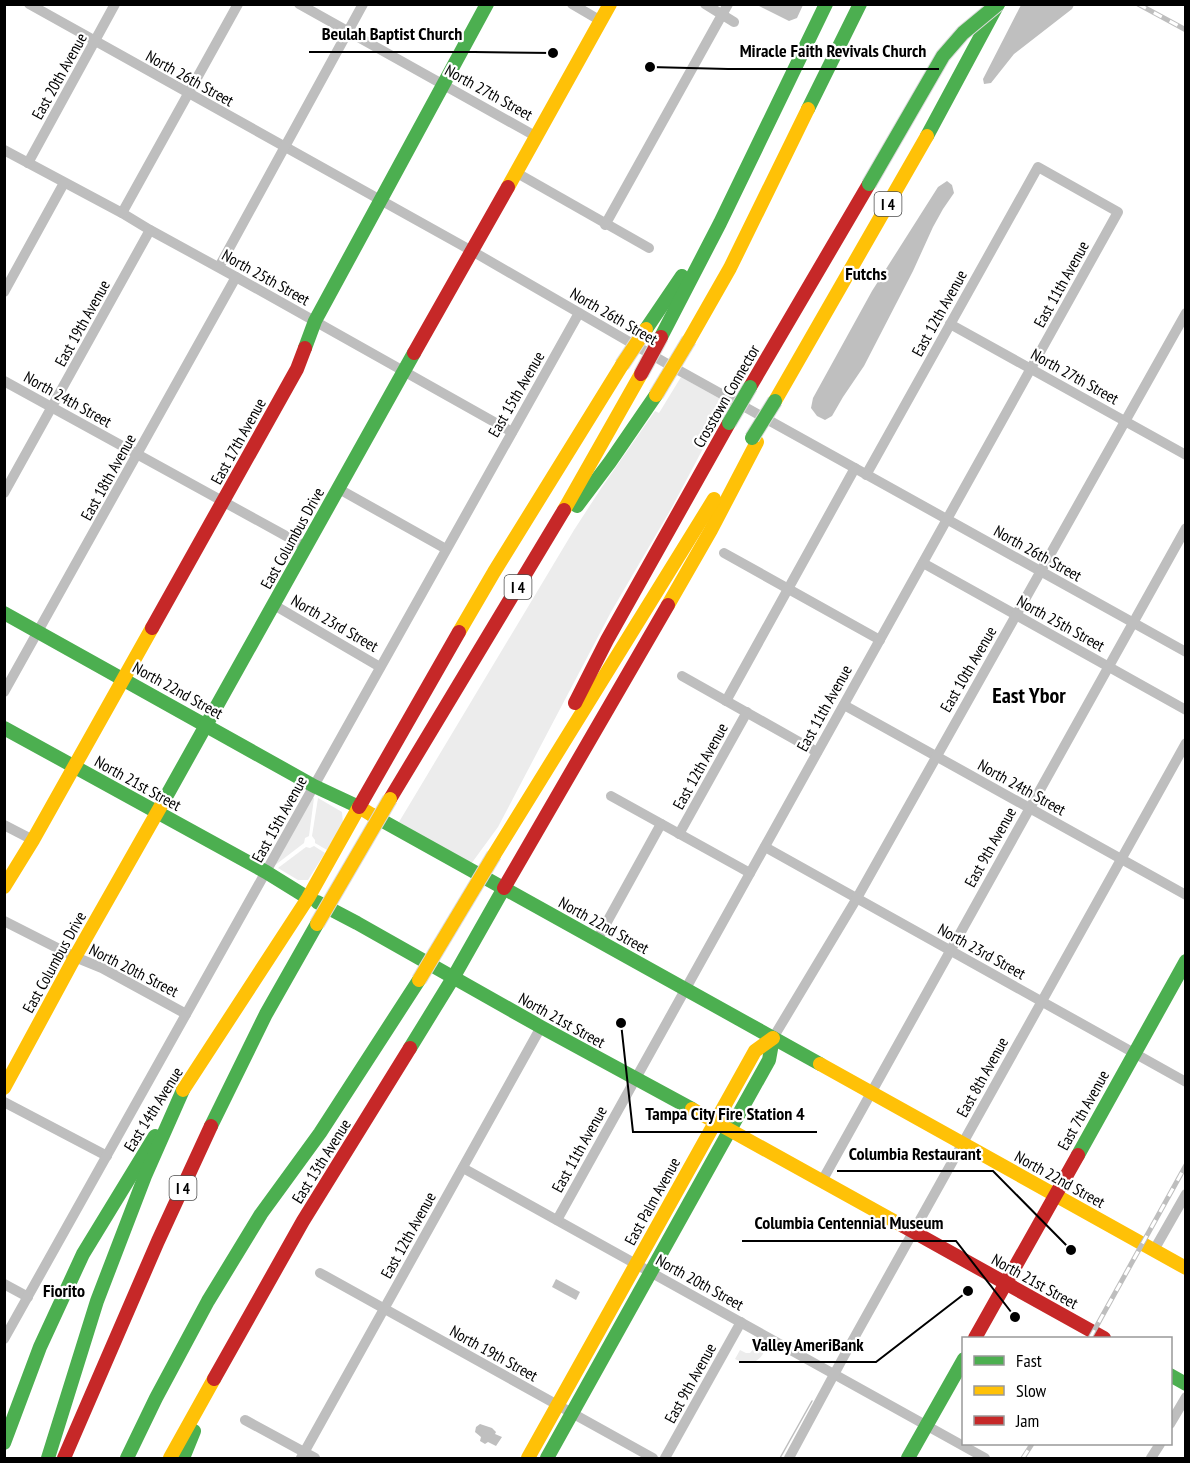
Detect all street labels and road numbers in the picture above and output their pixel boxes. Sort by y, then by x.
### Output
street label: East 20th Avenue [27,29,91,123]
street label: North 26th Street [143,46,238,111]
street label: North 27th Street [442,60,537,125]
road number: I 4 [874,192,902,216]
street label: East 11th Avenue [1029,237,1093,331]
street label: North 25th Street [219,245,314,310]
street label: East 12th Avenue [907,266,971,360]
street label: East 19th Avenue [50,276,114,370]
street label: North 26th Street [567,283,662,349]
street label: Crosstown Connector [688,340,764,451]
street label: North 27th Street [1028,344,1123,409]
street label: East 15th Avenue [483,348,549,440]
street label: North 24th Street [21,367,116,432]
street label: East 17th Avenue [206,394,270,488]
street label: East 18th Avenue [76,430,140,524]
street label: East Columbus Drive [256,484,328,592]
street label: North 26th Street [991,521,1086,586]
road number: I 4 [504,575,532,599]
street label: North 23rd Street [288,590,383,656]
street label: North 25th Street [1014,591,1109,656]
street label: East 10th Avenue [935,623,1001,715]
street label: North 22nd Street [129,657,227,723]
street label: East 11th Avenue [792,661,856,755]
street label: East 12th Avenue [668,719,732,813]
street label: North 21st Street [91,751,185,815]
street label: North 24th Street [975,755,1070,820]
street label: East 15th Avenue [247,772,311,866]
street label: East 9th Avenue [960,803,1020,891]
street label: North 22nd Street [555,892,653,958]
street label: East Columbus Drive [18,908,90,1016]
street label: North 23rd Street [935,919,1030,984]
street label: North 20th Street [86,939,182,1001]
street label: North 21st Street [515,988,609,1052]
street label: East 8th Avenue [952,1033,1012,1121]
street label: East 14th Avenue [119,1063,187,1155]
street label: East 7th Avenue [1053,1066,1113,1154]
street label: East 11th Avenue [547,1102,611,1196]
street label: East 13th Avenue [287,1115,355,1207]
street label: North 22nd Street [1011,1146,1109,1212]
street label: East Palm Avenue [620,1154,684,1248]
road number: I 4 [170,1176,196,1200]
street label: East 12th Avenue [376,1188,440,1282]
street label: North 21st Street [988,1249,1082,1313]
street label: North 20th Street [653,1250,748,1315]
street label: North 19th Street [447,1321,542,1386]
street label: East 9th Avenue [660,1339,720,1427]

